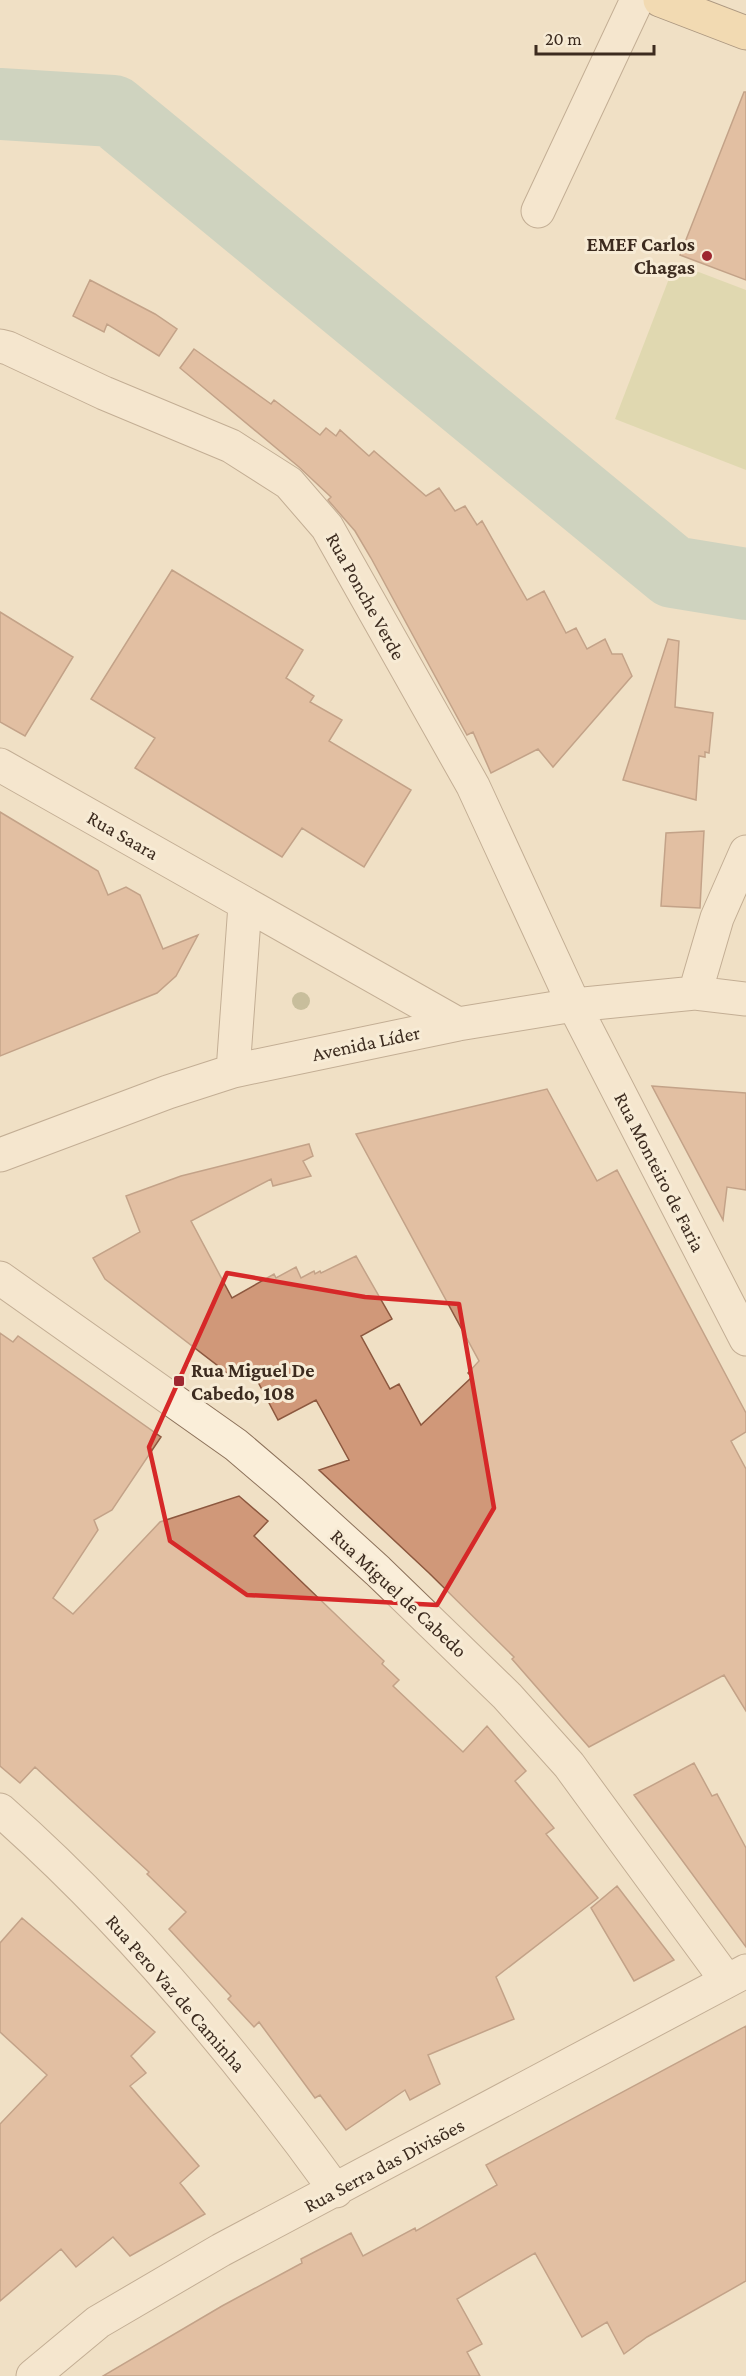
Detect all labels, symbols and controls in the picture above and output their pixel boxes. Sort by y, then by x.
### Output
scale bar [536,18,654,56]
text: 20 m [545,29,582,49]
place label: EMEF Carlos Chagas [587,233,695,278]
marker: EMEF Carlos Chagas [700,249,714,263]
street label: Rua Ponche Verde [322,529,410,663]
street label: Rua Saara [84,806,162,864]
street label: Avenida Líder [310,1021,422,1065]
street label: Rua Monteiro de Faria [610,1089,710,1255]
place label: Rua Miguel De Cabedo, 108 [191,1359,315,1404]
marker: Rua Miguel De Cabedo, 108 [172,1374,186,1388]
street label: Rua Miguel de Cabedo [326,1524,472,1662]
street label: Rua Pero Vaz de Caminha [102,1910,250,2076]
street label: Rua Serra das Divisões [300,2113,468,2217]

